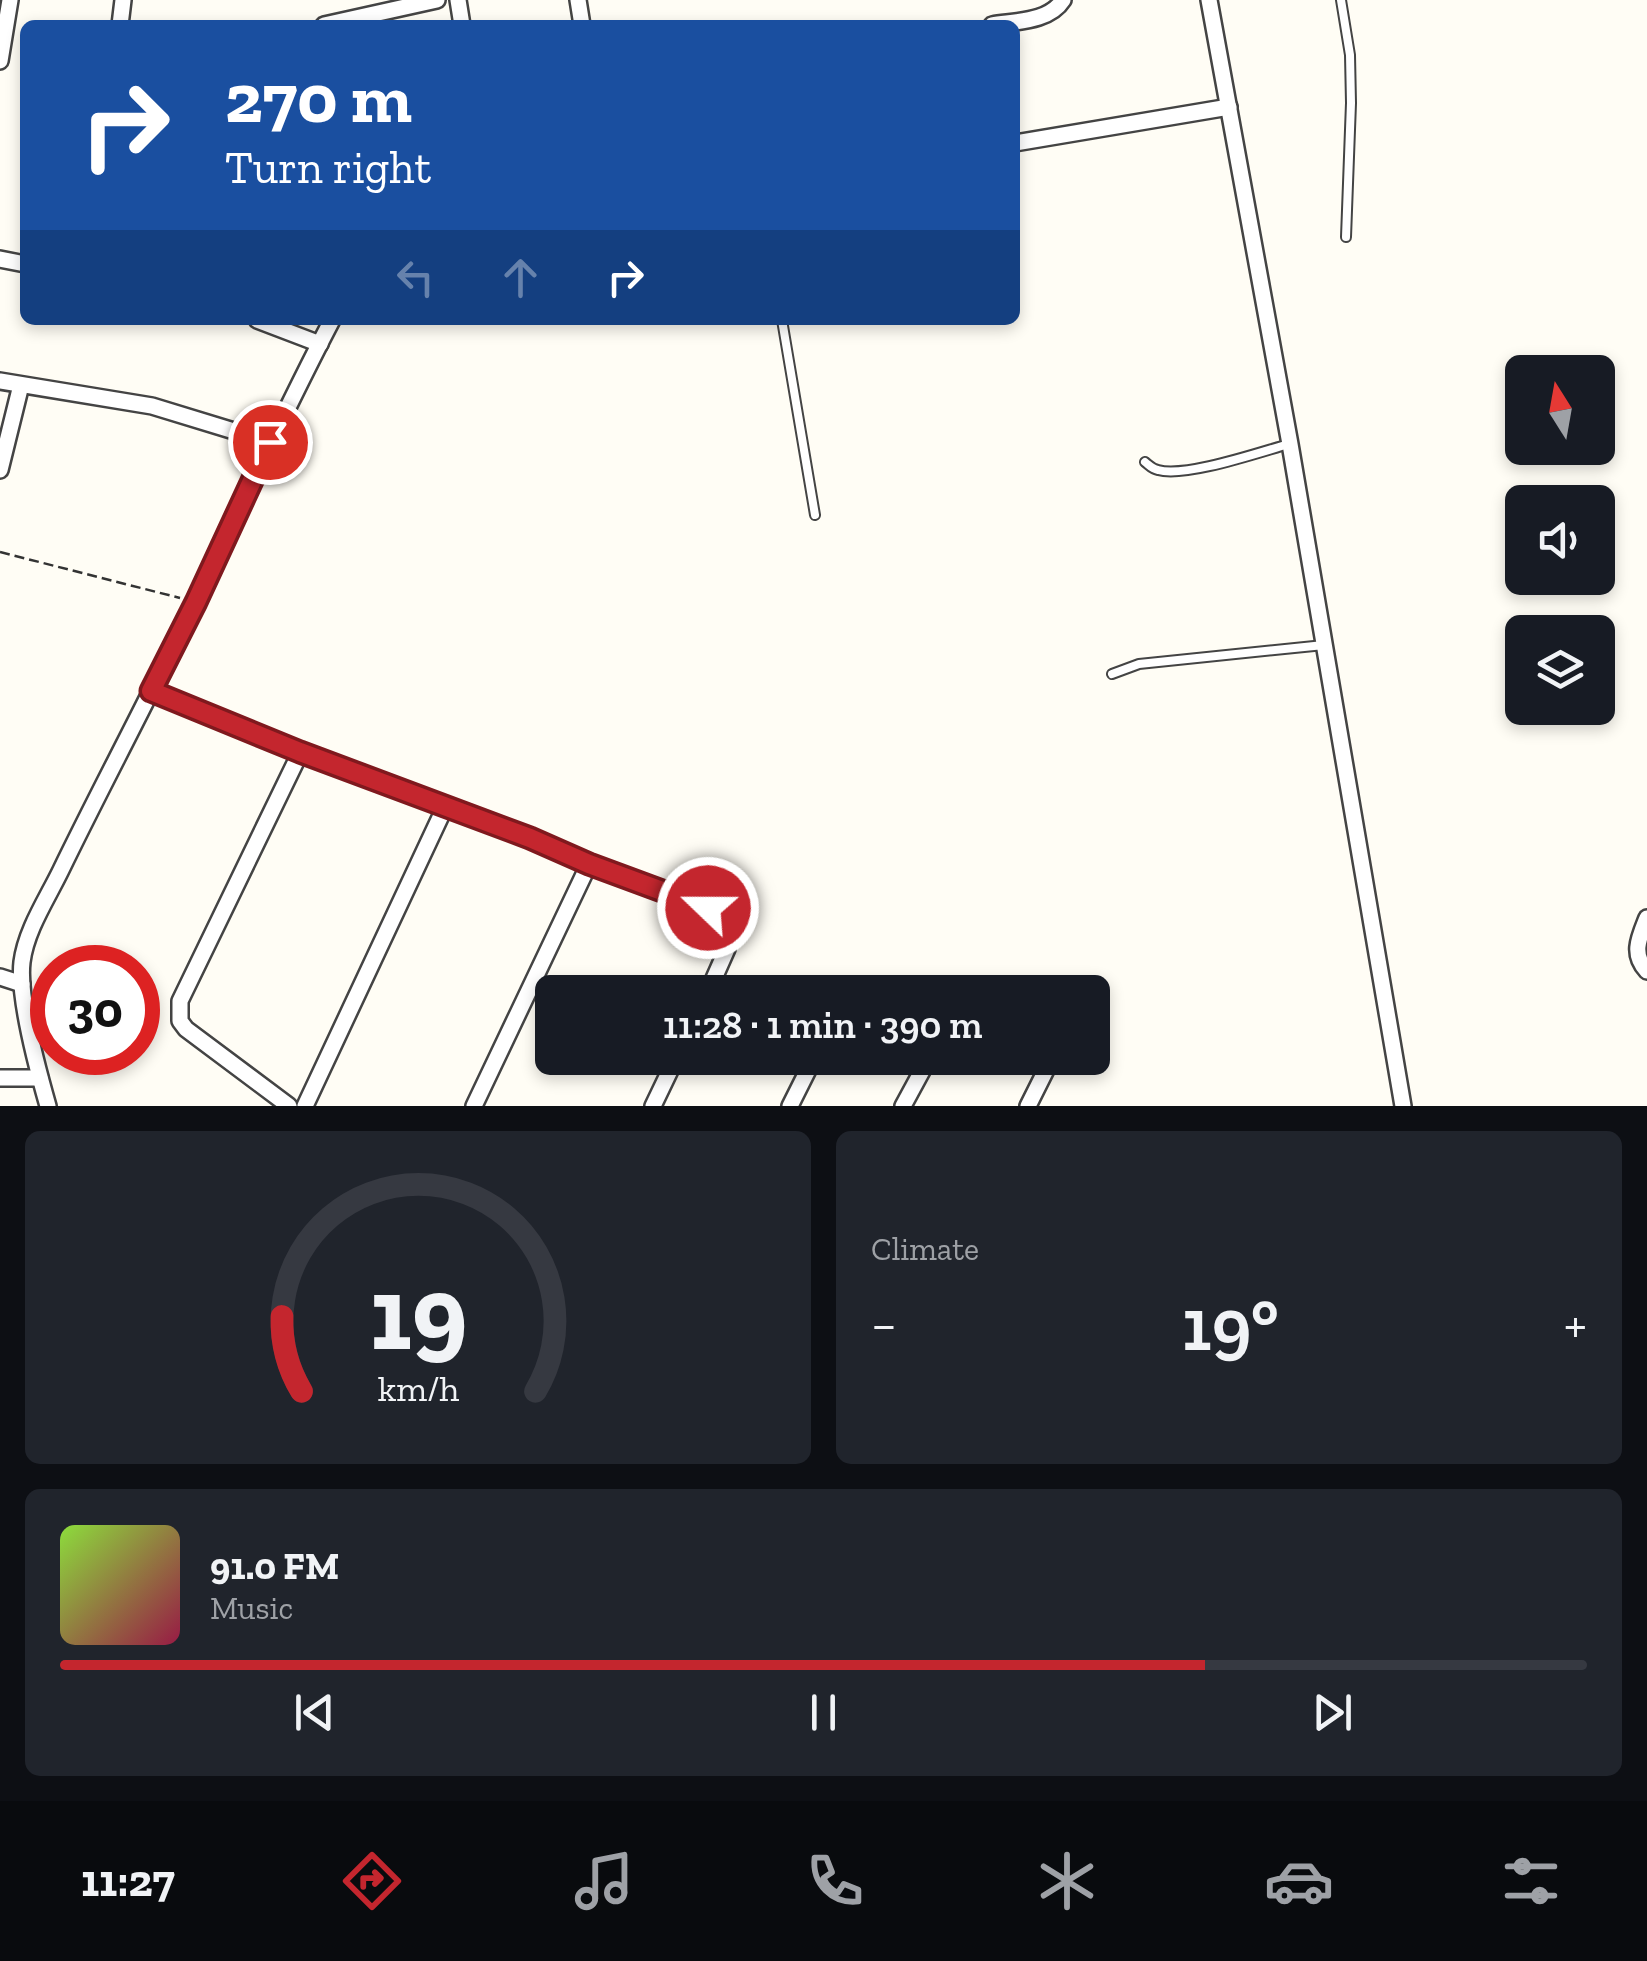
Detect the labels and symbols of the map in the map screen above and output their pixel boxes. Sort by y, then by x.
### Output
north arrow [1505,355,1615,465]
pin [228,400,313,485]
position arrow [656,856,760,960]
speed limit sign: 30 [30,945,160,1075]

